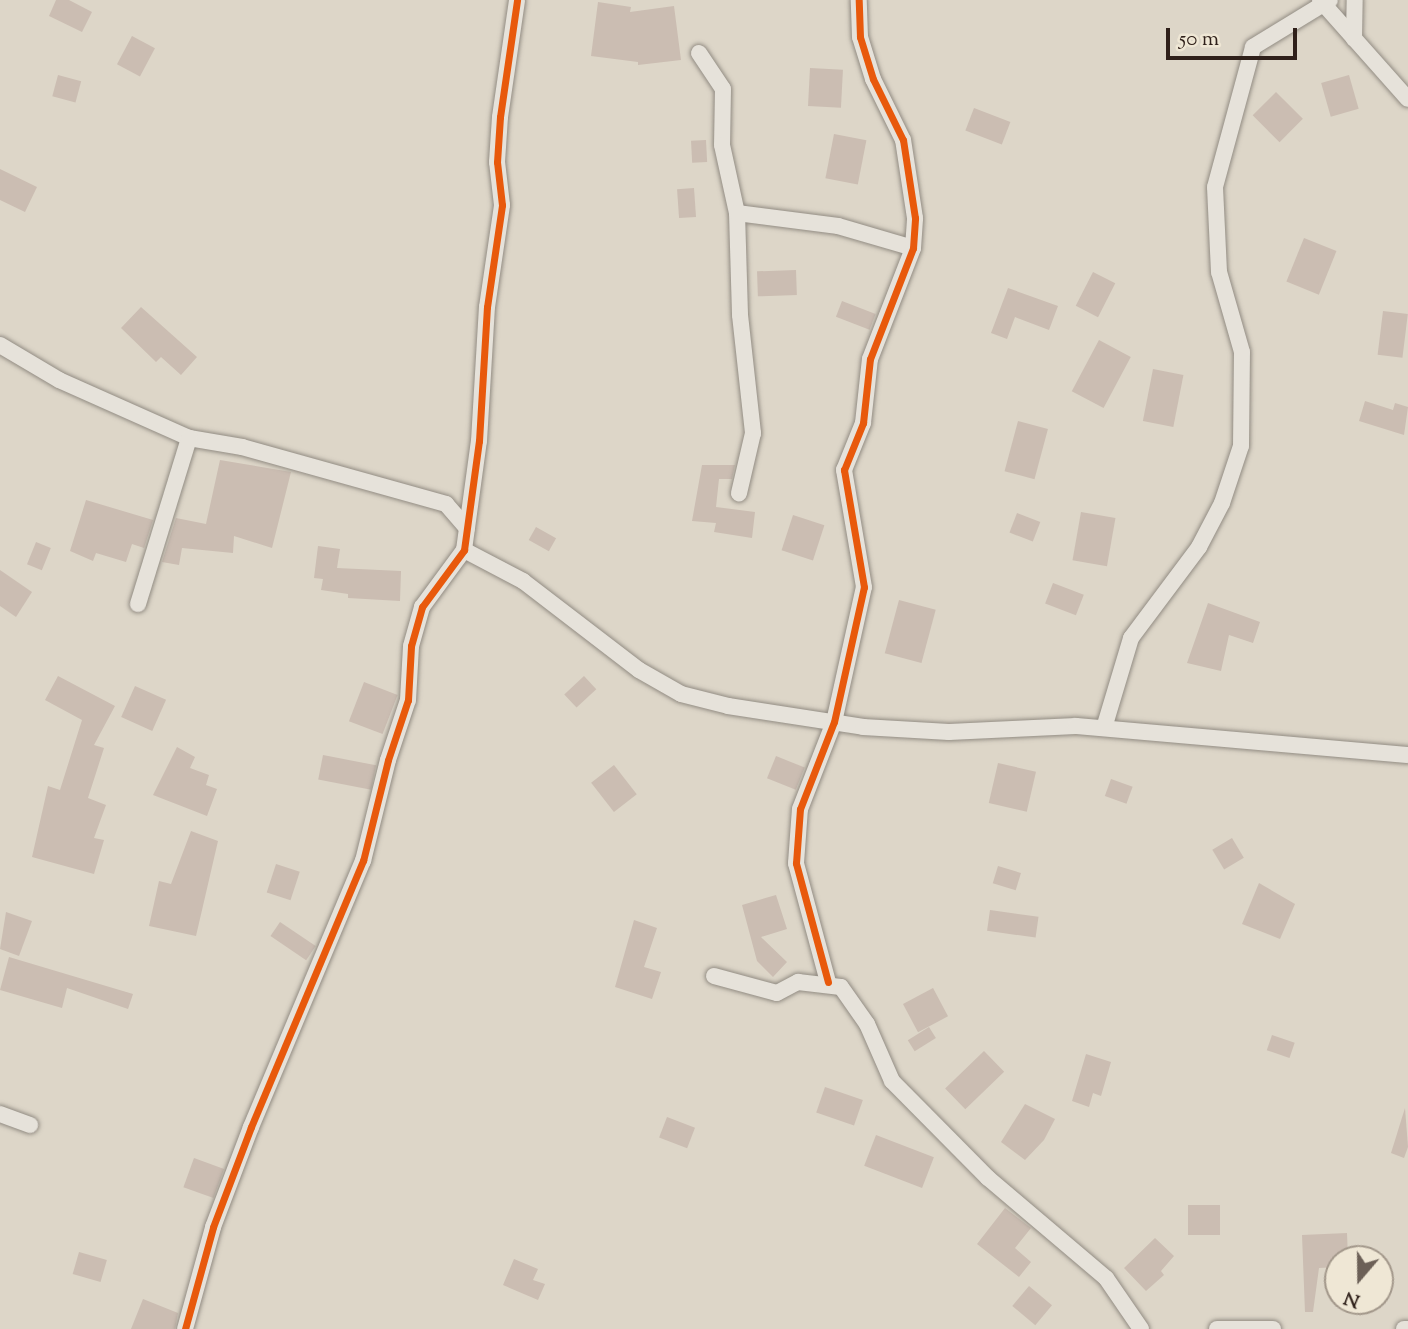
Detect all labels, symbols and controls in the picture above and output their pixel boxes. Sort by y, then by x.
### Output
scale bar [1170,14,1301,58]
text: 50 m [1179,25,1219,55]
north arrow [1324,1245,1394,1315]
text: N [1341,1283,1364,1314]

